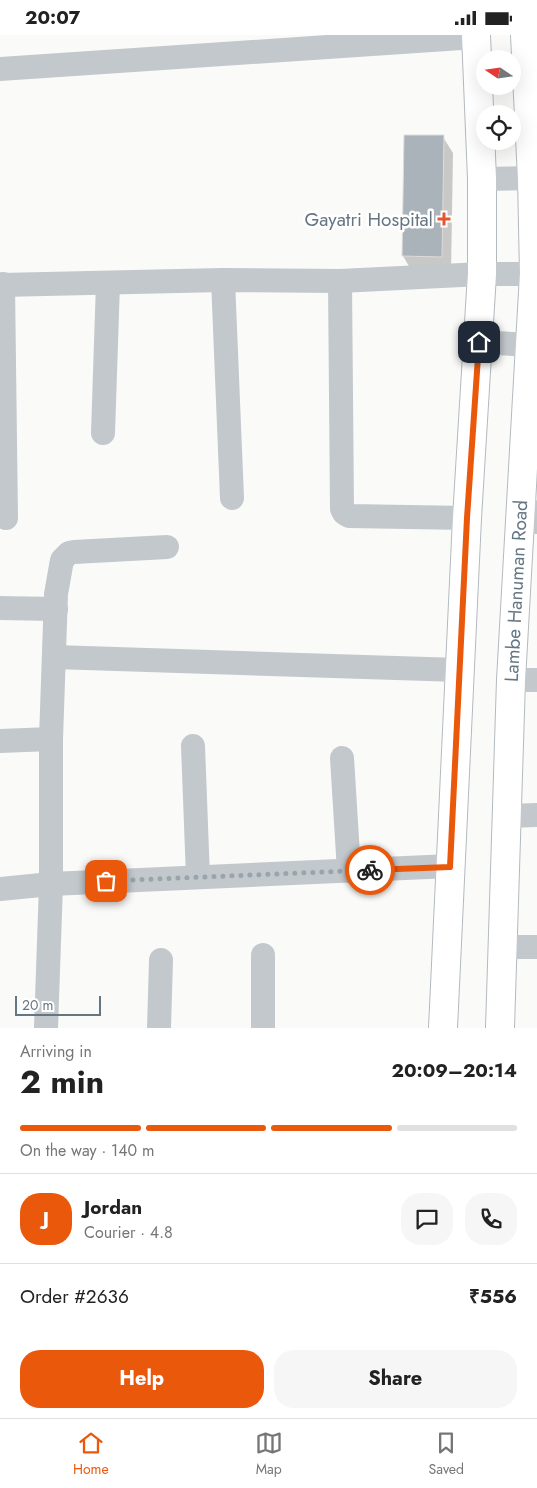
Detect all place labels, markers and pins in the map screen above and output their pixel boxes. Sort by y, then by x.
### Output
place label: Gayatri Hospital [305,206,433,233]
marker: Gayatri Hospital [437,212,451,226]
pin [458,321,500,363]
pin [85,860,127,902]

